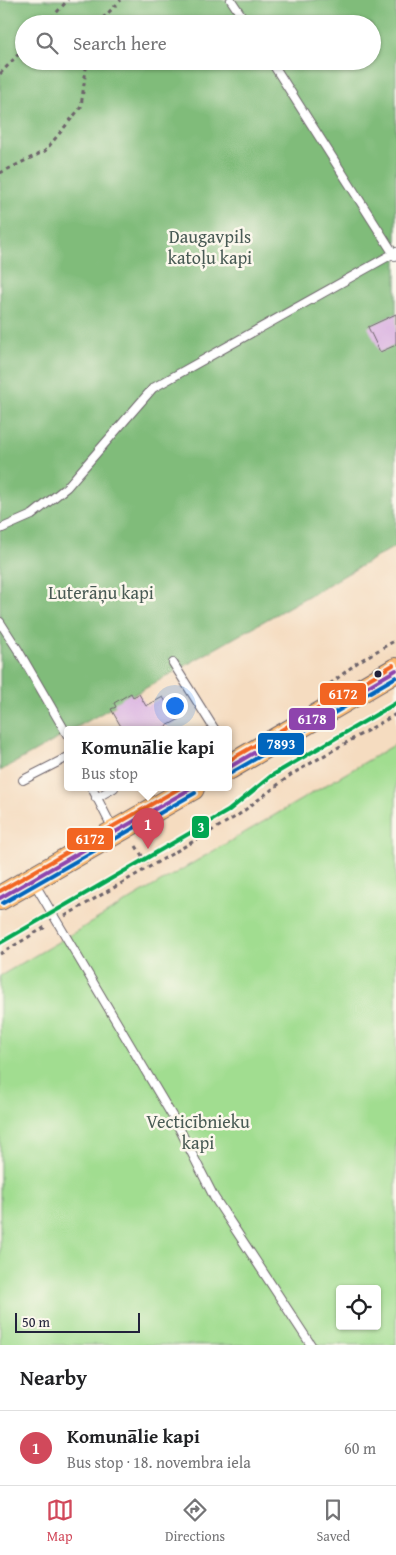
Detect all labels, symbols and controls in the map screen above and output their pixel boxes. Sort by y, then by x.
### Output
search box [15,15,381,70]
icon: search [33,29,61,57]
text: Search here [73,29,167,57]
park label: Daugavpils katoļu kapi [168,223,252,271]
park label: Luterāņu kapi [48,579,154,606]
unlabelled marker [373,669,383,679]
line badge: 6172 [319,682,367,706]
text: 6172 [328,684,358,704]
your location [162,693,188,719]
line badge: 6178 [288,707,336,731]
text: 6178 [297,709,327,729]
popup [64,726,232,791]
line badge: 7893 [257,732,305,756]
text: Komunālie kapi [82,733,214,761]
text: 7893 [266,734,296,754]
text: Bus stop [82,761,138,785]
pin: 1 [132,808,164,849]
line badge: 3 [191,815,210,839]
text: 3 [197,817,205,837]
line badge: 6172 [66,827,114,851]
text: 6172 [75,829,105,849]
park label: Vecticībnieku kapi [146,1108,250,1156]
map controls [336,1285,381,1330]
button: locate [336,1285,381,1330]
scale bar [15,1310,140,1333]
text: 50 m [22,1312,50,1332]
text: Nearby [20,1362,87,1393]
text: Komunālie kapi [67,1422,200,1450]
text: 1 [32,1436,40,1460]
text: 60 m [344,1436,376,1460]
text: Bus stop · 18. novembra iela [67,1450,251,1474]
tab: Map [46,1496,74,1546]
tab: Directions [165,1496,225,1546]
tab: Saved [316,1496,350,1546]

